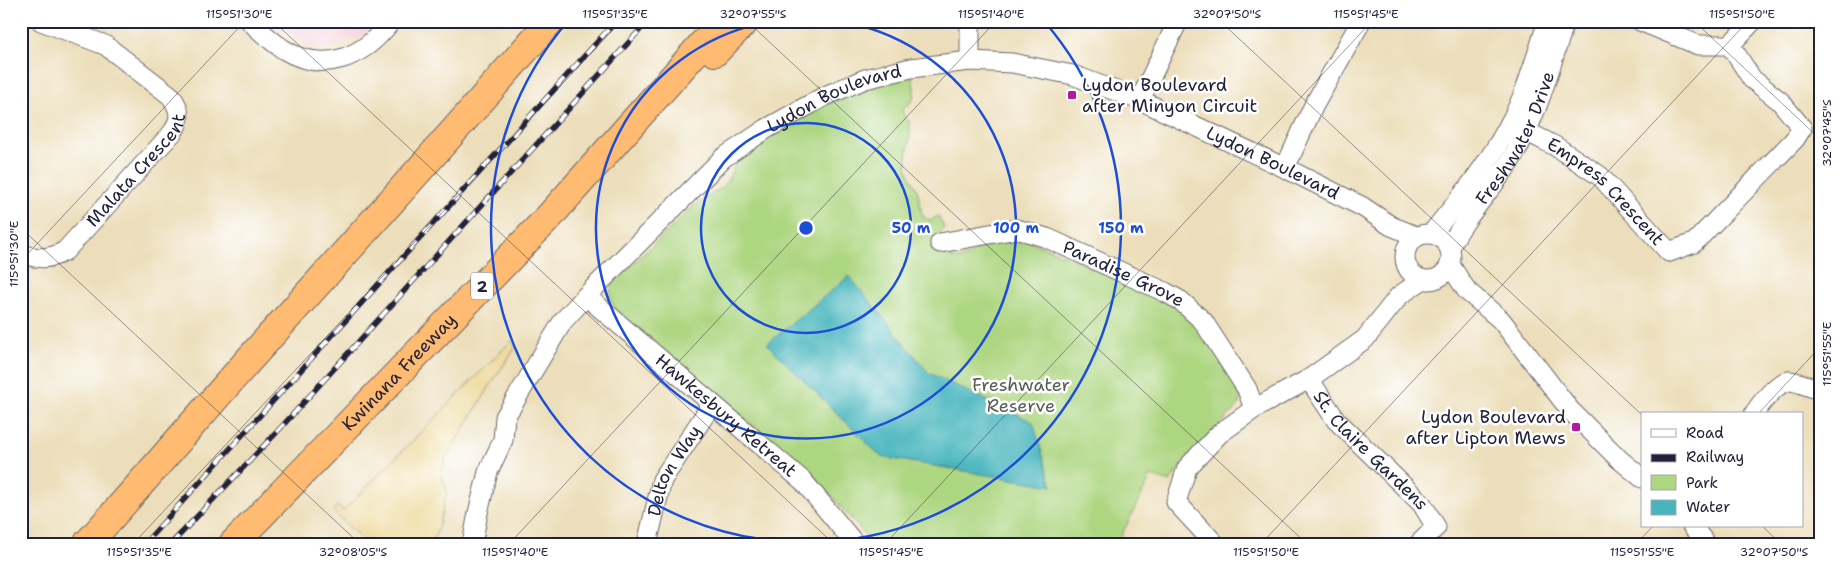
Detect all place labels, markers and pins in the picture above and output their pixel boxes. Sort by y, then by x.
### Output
place label: Lydon Boulevard after Minyon Circuit [1082,73,1257,118]
marker: Lydon Boulevard after Minyon Circuit [1066,89,1078,101]
centre of rings [797,219,815,237]
place label: Lydon Boulevard after Lipton Mews [1406,405,1566,450]
marker: Lydon Boulevard after Lipton Mews [1570,421,1582,433]

